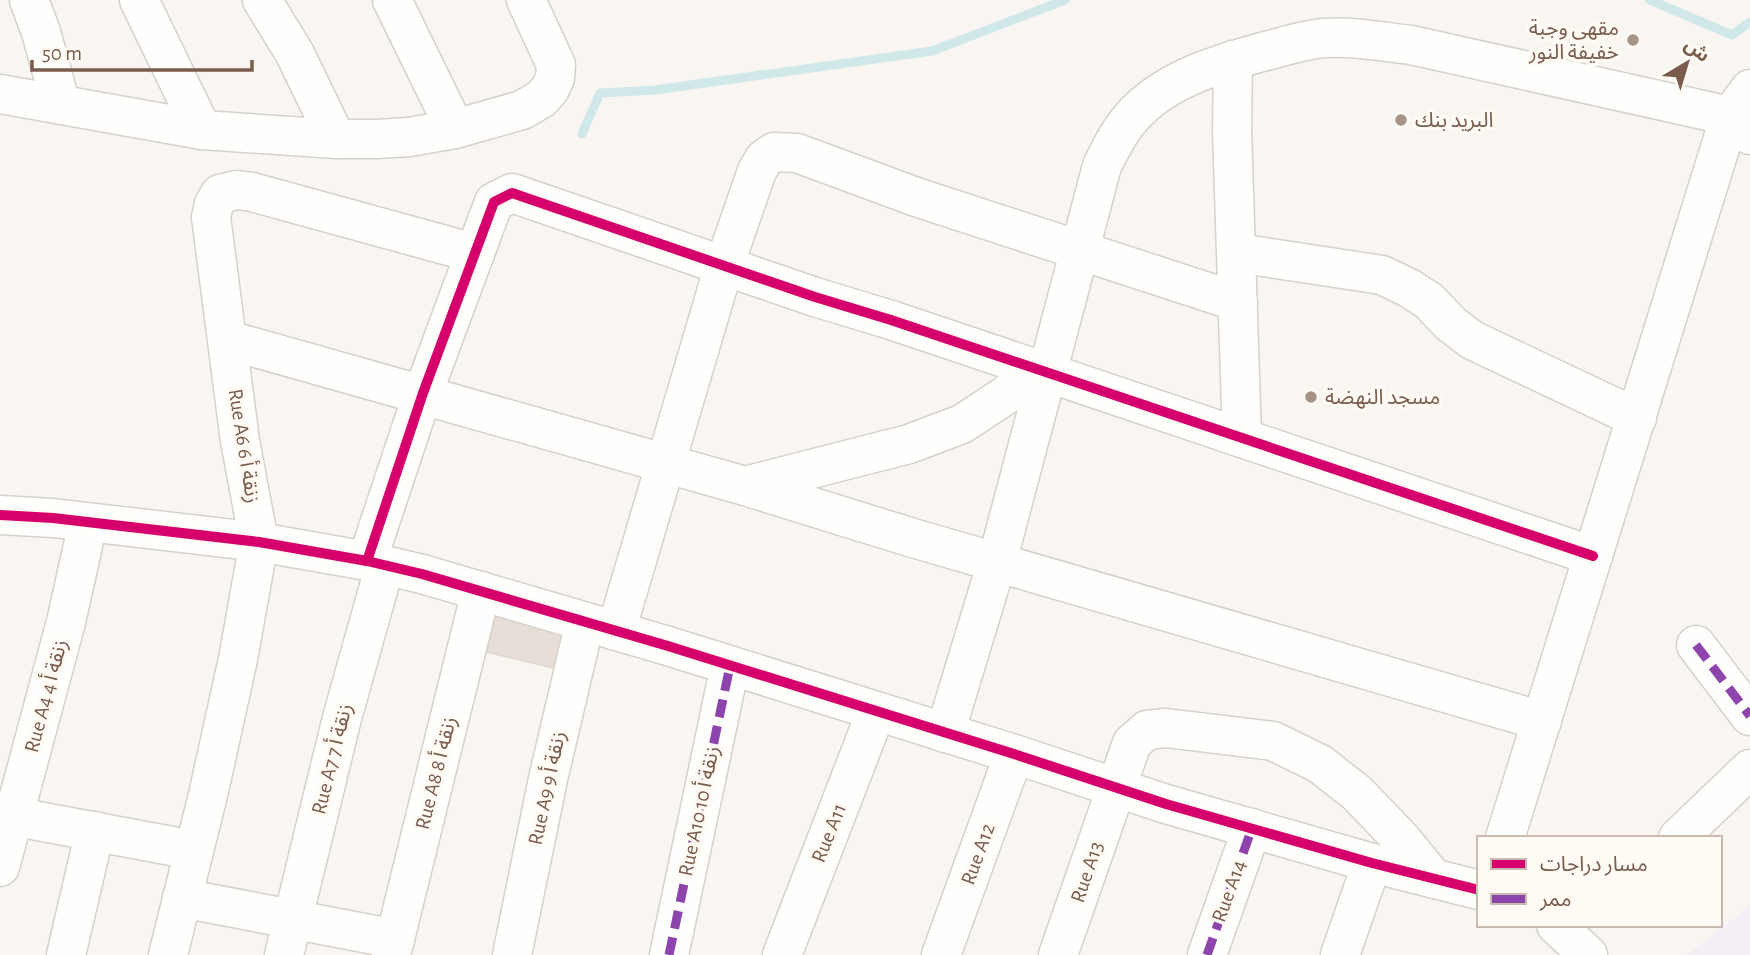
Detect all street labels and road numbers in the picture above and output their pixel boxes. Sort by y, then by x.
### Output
street label: Rue A6 زنقة أ 6 [224,387,266,505]
street label: Rue A4 زنقة أ 4 [18,637,72,755]
street label: Rue A7 زنقة أ 7 [306,701,357,817]
street label: Rue A8 زنقة أ 8 [409,714,461,832]
street label: Rue A9 زنقة أ 9 [522,729,570,847]
street label: Rue A10 زنقة أ 10 [672,743,724,878]
street label: Rue A11 [808,800,850,866]
street label: Rue A12 [957,820,999,888]
street label: Rue A13 [1067,839,1107,905]
street label: Rue A14 [1208,857,1250,925]

